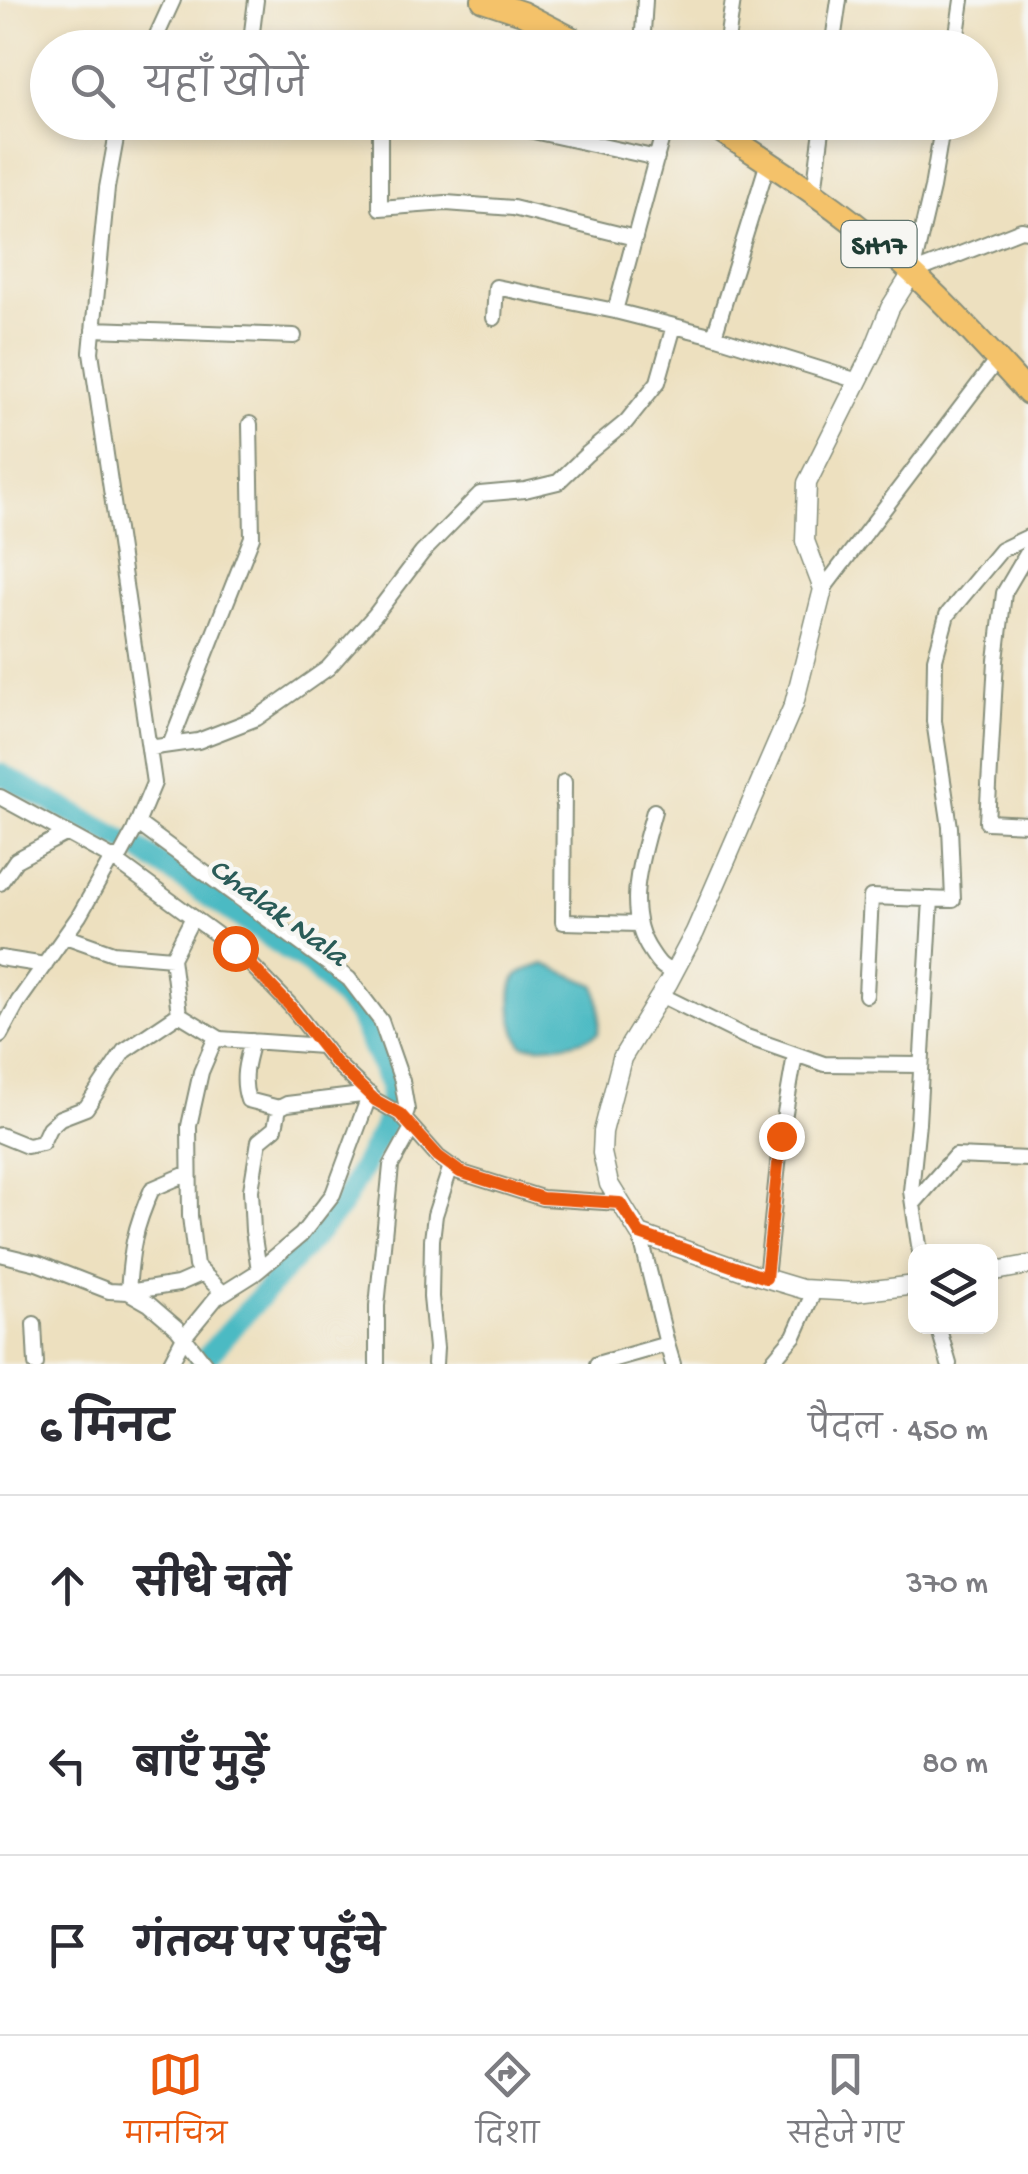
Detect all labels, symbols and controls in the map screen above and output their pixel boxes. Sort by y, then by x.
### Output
search box [30,30,998,140]
icon: search [65,58,120,113]
text: यहाँ खोजें [145,66,308,110]
road number: SH17 [842,221,916,267]
water label: Chalak Nala [200,851,356,978]
route start [213,926,259,972]
route end [759,1114,805,1160]
map controls [908,1244,998,1334]
button: layers [908,1244,998,1334]
text: 6 मिनट [40,1408,173,1457]
text: पैदल · 450 m [808,1413,988,1451]
icon: ahead [40,1558,95,1613]
text: सीधे चलें [135,1566,290,1610]
text: 370 m [906,1566,988,1604]
icon: left [40,1738,95,1793]
text: बाएँ मुड़ें [135,1746,268,1790]
text: 80 m [922,1746,988,1784]
icon: arrive [40,1918,95,1973]
text: गंतव्य पर पहुँचे [135,1926,384,1970]
tab: मानचित्र [124,2047,227,2164]
tab: दिशा [476,2047,539,2164]
tab: सहेजे गए [788,2047,904,2164]

